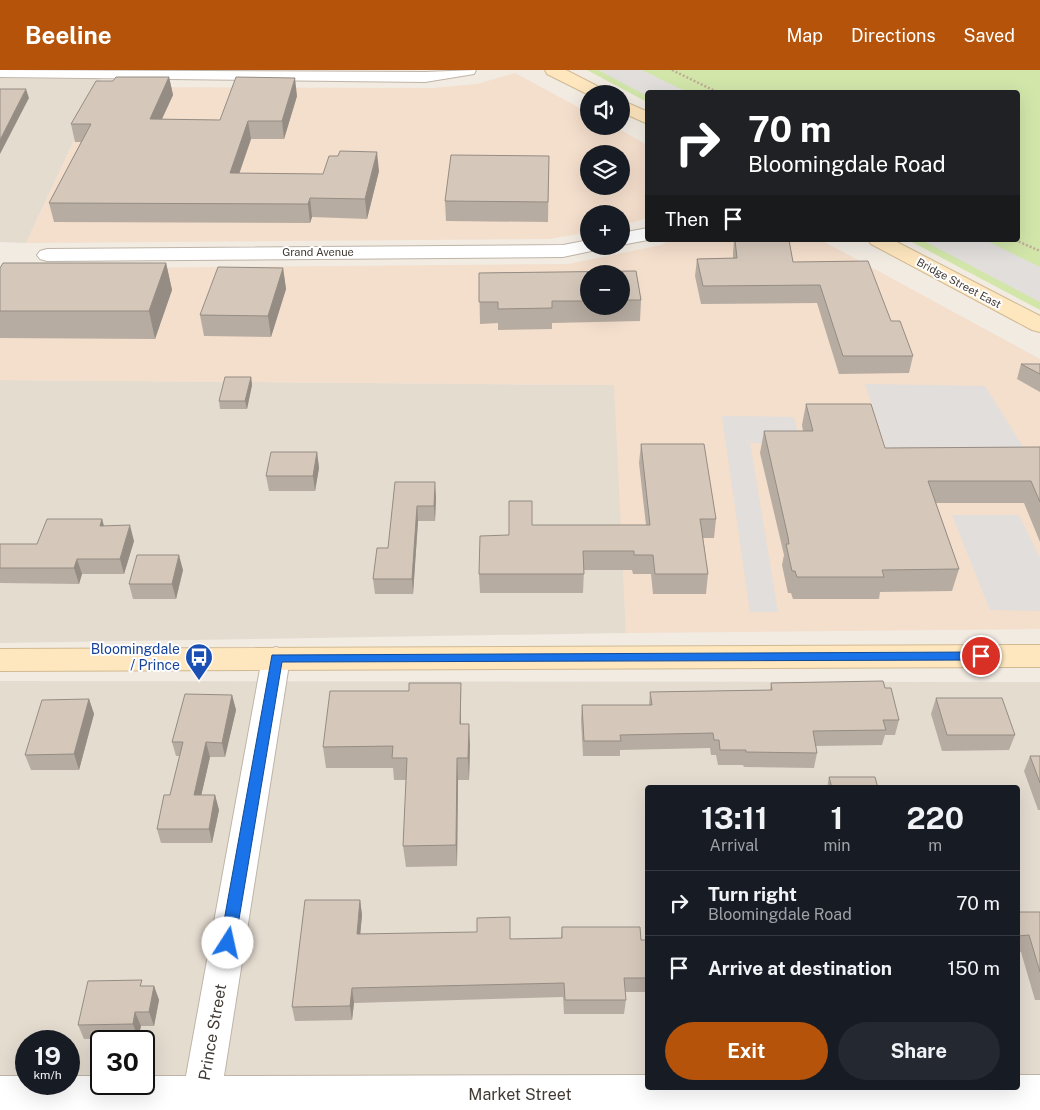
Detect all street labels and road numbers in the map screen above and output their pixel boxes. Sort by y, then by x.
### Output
street label: Grand Avenue [282,246,354,258]
street label: Bridge Street East [915,256,1003,310]
street label: Prince Street [195,982,230,1082]
street label: Market Street [468,1085,572,1104]

